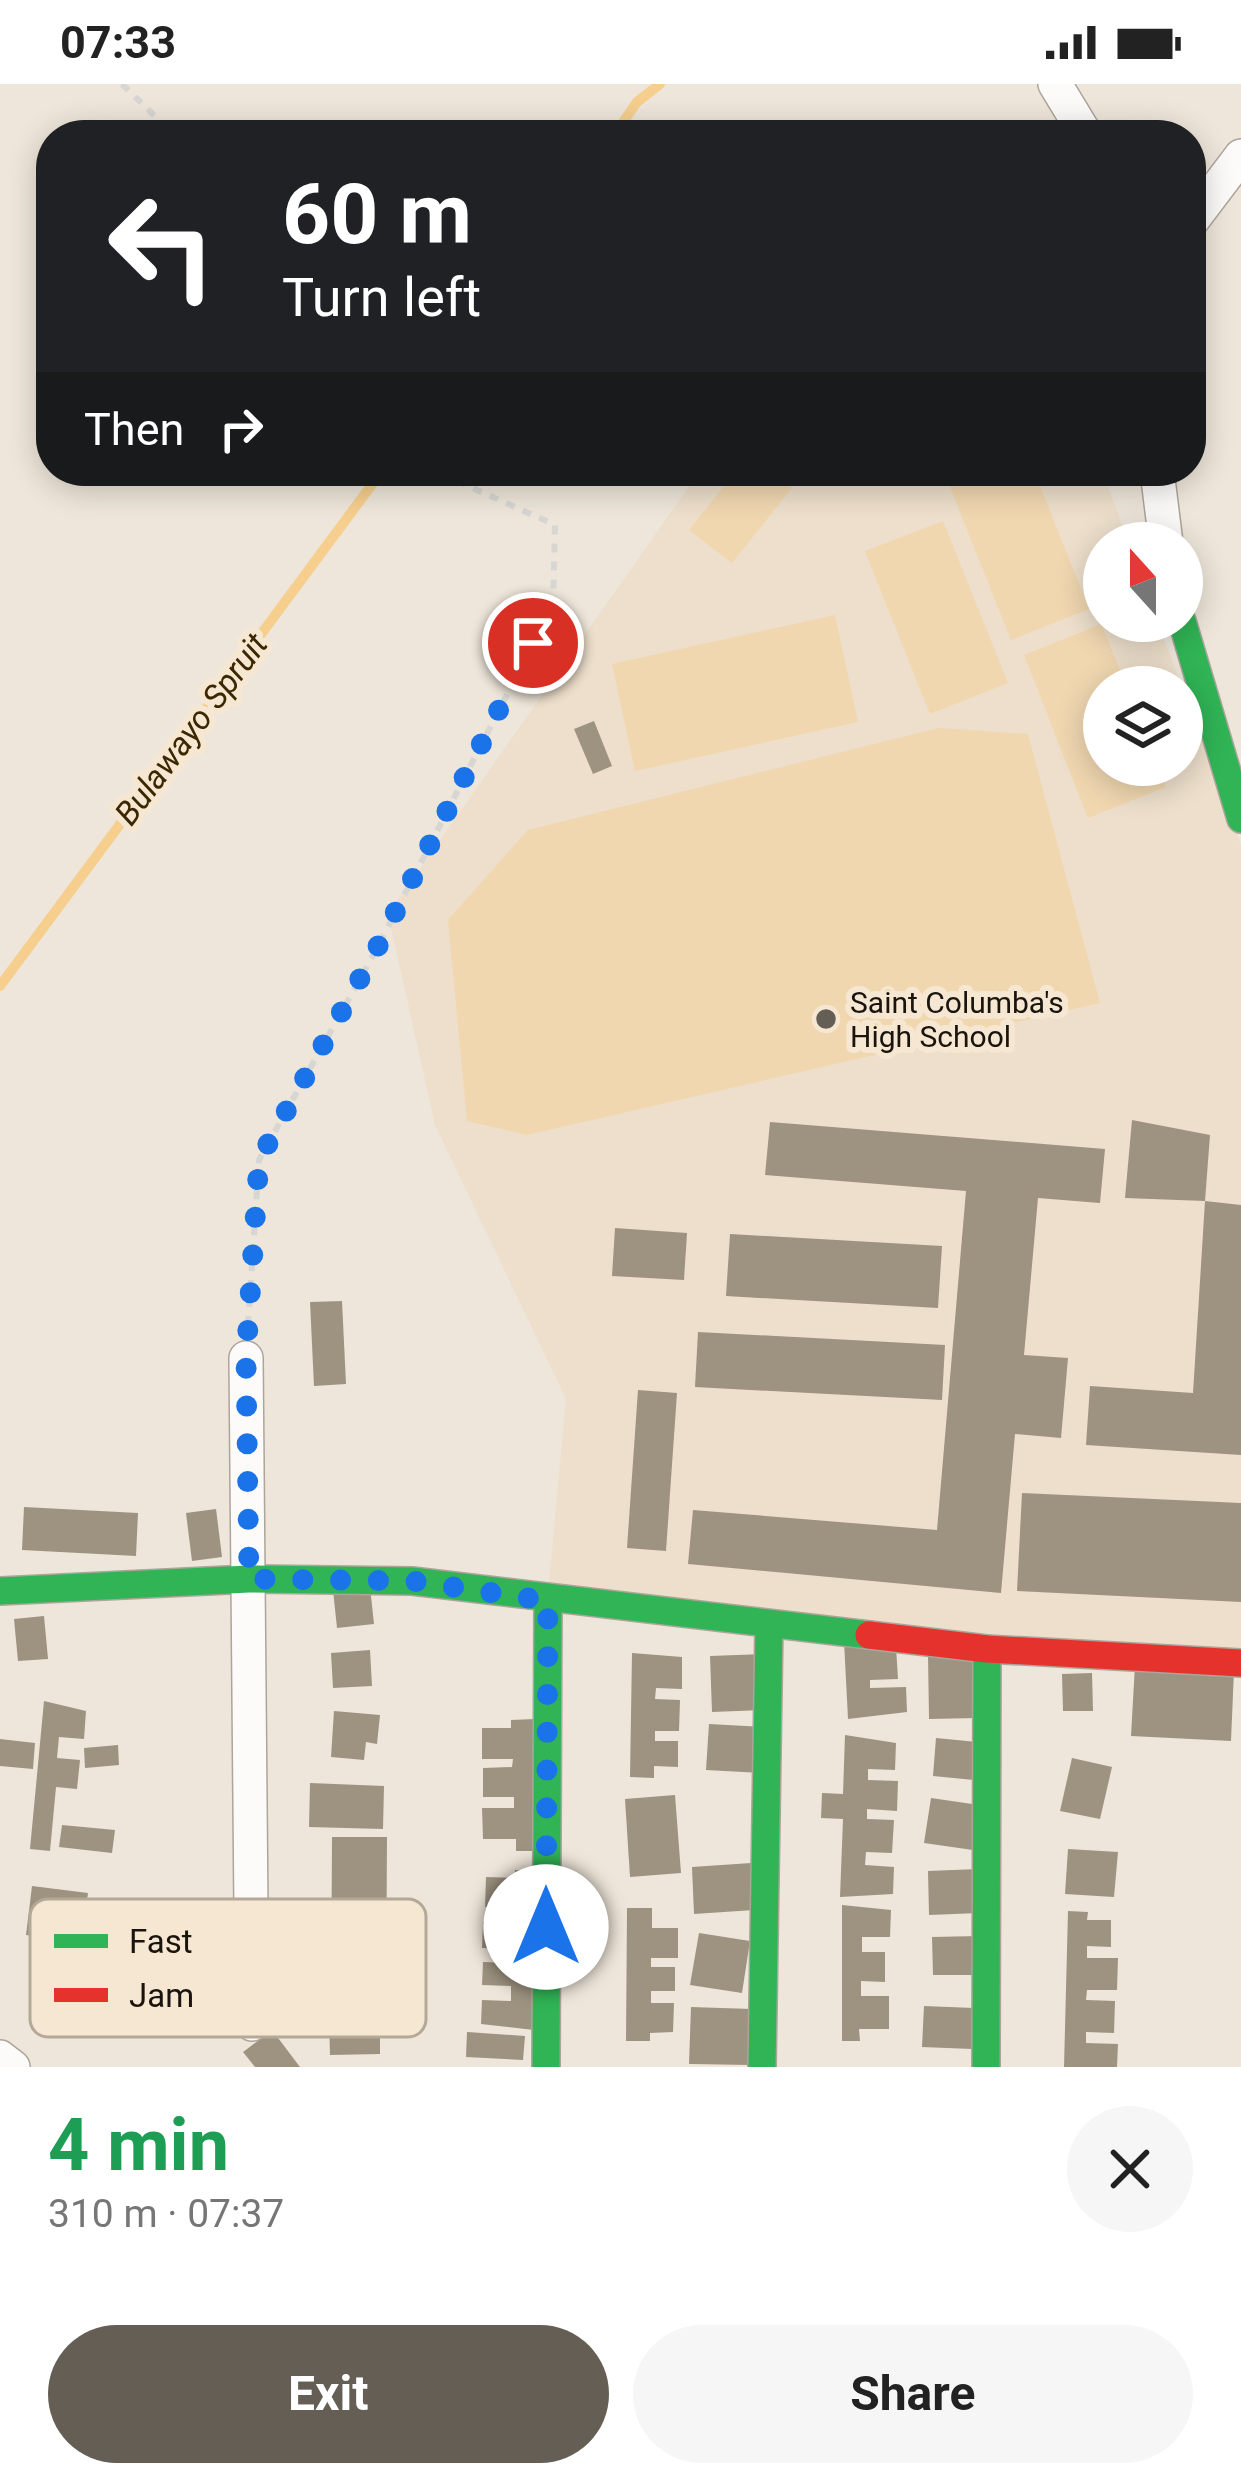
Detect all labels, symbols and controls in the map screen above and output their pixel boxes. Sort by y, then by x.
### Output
text: 07:33 [60,16,176,69]
text: 60 m [282,165,472,264]
icon: left [84,168,240,324]
text: Turn left [282,266,481,329]
icon: right [208,396,274,462]
text: Then [84,403,184,456]
north arrow [1083,522,1203,642]
map controls [1083,522,1203,786]
pin [482,592,584,694]
icon: arrive [500,610,566,676]
water label: Bulawayo Spruit [107,625,276,832]
button: layers [1083,666,1203,786]
place label: Saint Columba's High School [850,985,1064,1054]
marker: Saint Columba's High School [813,1006,839,1032]
position arrow [483,1864,609,1990]
legend [30,1899,426,2037]
text: Fast [129,1922,192,1961]
text: Jam [129,1976,194,2015]
text: 4 min [48,2103,229,2188]
button: close [1067,2106,1193,2232]
text: 310 m · 07:37 [48,2191,284,2237]
button: Exit [48,2325,609,2463]
button: Share [633,2325,1193,2463]

